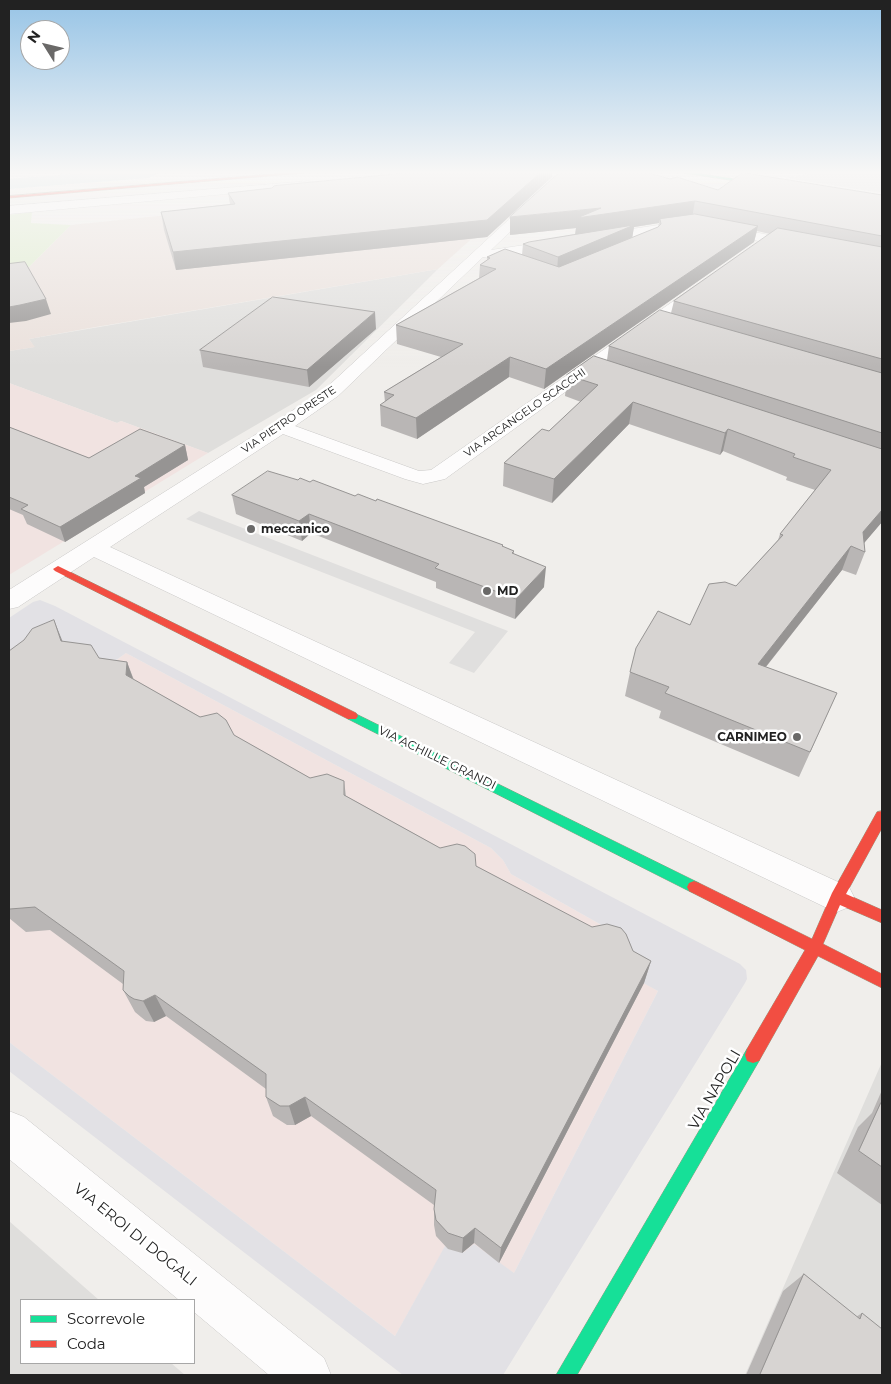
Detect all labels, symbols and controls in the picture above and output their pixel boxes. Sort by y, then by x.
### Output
north arrow [20,20,70,70]
text: N [23,27,44,47]
street label: VIA ARCANGELO SCACCHI [461,366,589,460]
street label: VIA PIETRO ORESTE [239,383,339,457]
place label: meccanico [261,522,329,536]
marker: meccanico [245,523,257,535]
place label: MD [497,584,518,598]
marker: MD [481,585,493,597]
street label: VIA ACHILLE GRANDI [376,723,498,793]
place label: CARNIMEO [717,730,787,744]
marker: CARNIMEO [791,731,803,743]
street label: VIA NAPOLI [685,1047,745,1133]
street label: VIA EROI DI DOGALI [70,1180,200,1290]
legend [20,1299,195,1364]
text: Scorrevole [67,1309,145,1328]
text: Coda [67,1334,106,1353]

